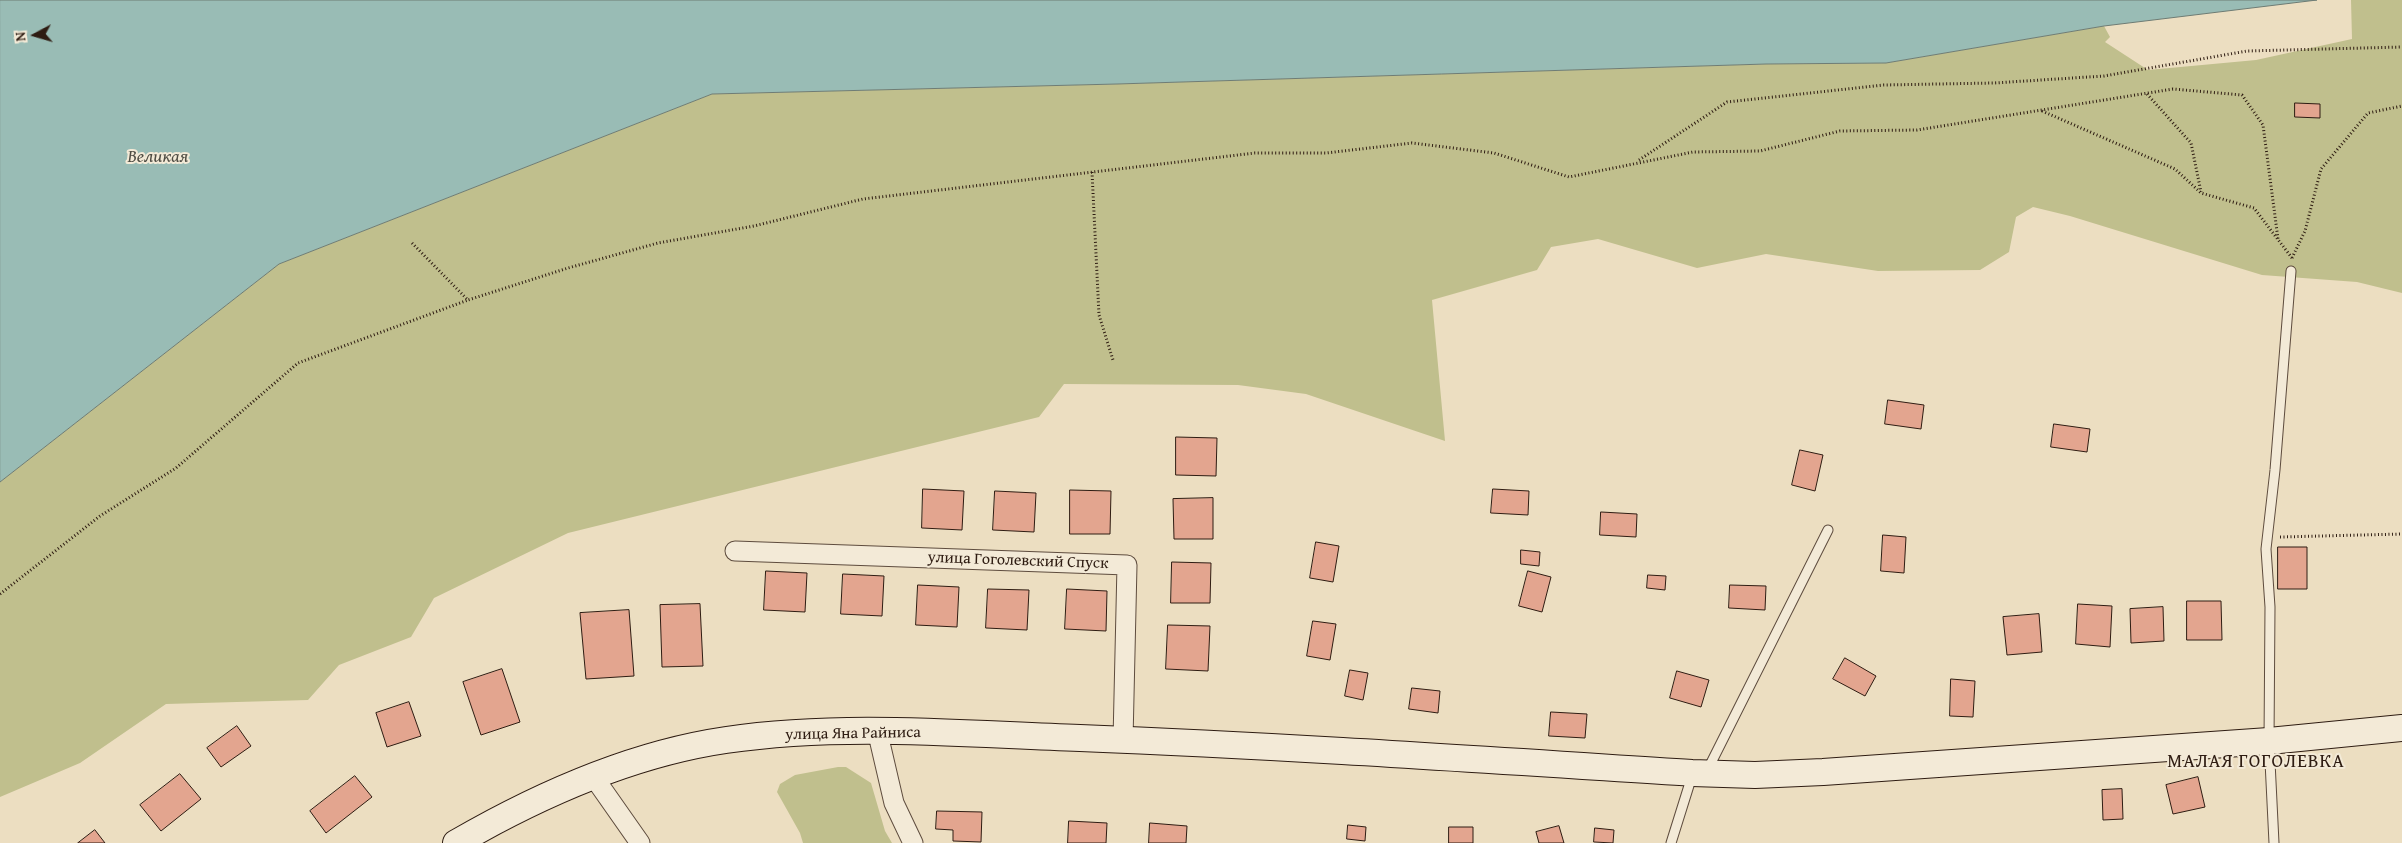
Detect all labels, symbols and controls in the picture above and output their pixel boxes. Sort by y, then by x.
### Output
north arrow [10,10,60,60]
text: N [10,31,31,42]
water label: Великая [128,146,188,168]
street label: улица Гоголевский Спуск [927,548,1109,574]
street label: улица Яна Райниса [785,723,921,745]
district label: МАЛАЯ ГОГОЛЕВКА [2165,751,2347,773]

